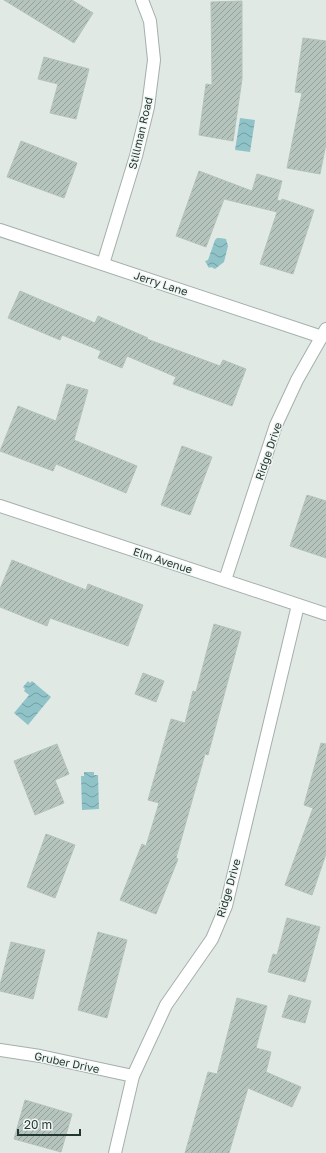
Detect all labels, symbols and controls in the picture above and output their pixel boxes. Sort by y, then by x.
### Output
street label: Stillman Road [125,96,155,170]
street label: Jerry Lane [132,268,190,298]
street label: Ridge Drive [252,420,284,482]
street label: Elm Avenue [132,544,194,576]
street label: Ridge Drive [213,857,243,919]
street label: Gruber Drive [33,1049,101,1075]
scale bar [18,1111,80,1137]
text: 20 m [24,1117,52,1132]

